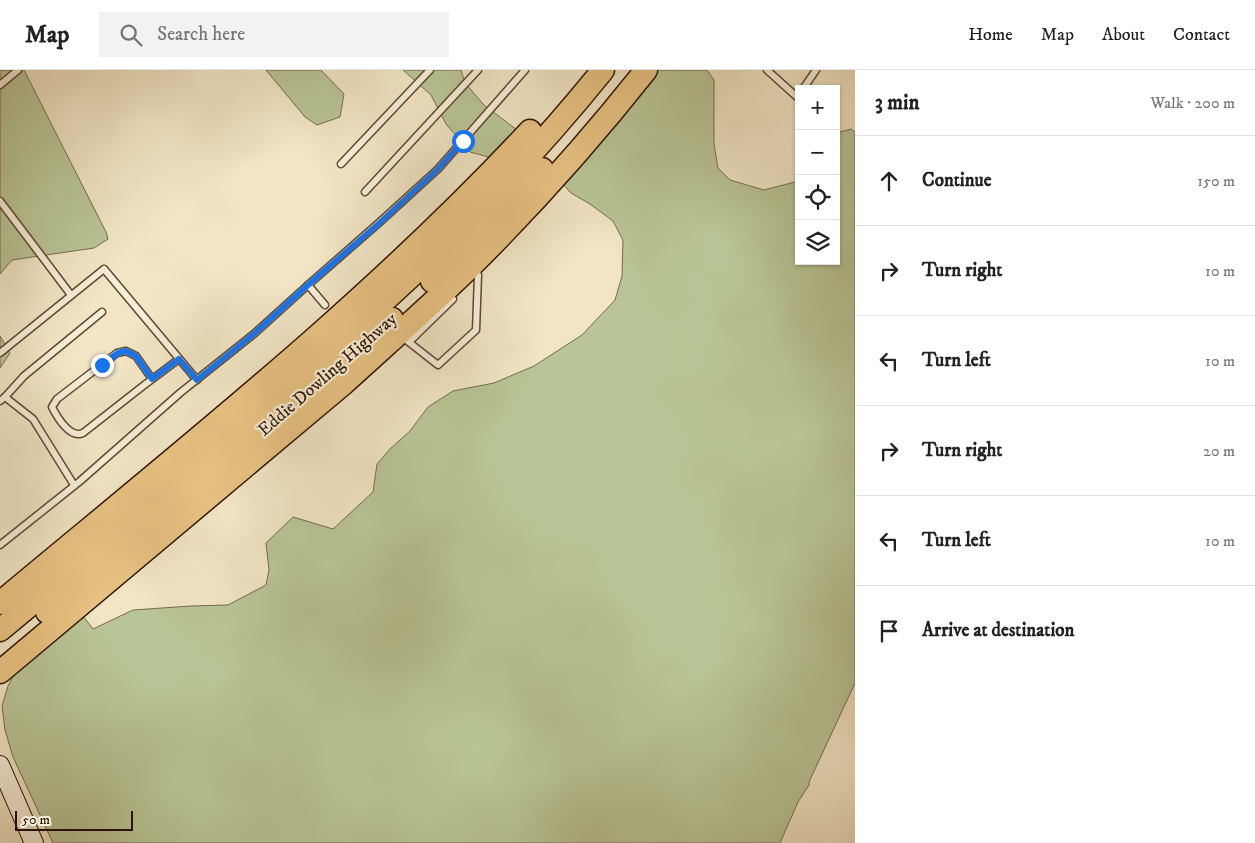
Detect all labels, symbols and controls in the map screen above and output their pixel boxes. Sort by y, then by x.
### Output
search box [99,12,449,57]
text: Map [25,20,69,50]
icon: search [117,21,145,49]
text: Search here [157,23,245,46]
text: Home [968,24,1013,46]
text: Map [1041,24,1074,46]
text: About [1102,24,1145,46]
text: Contact [1173,24,1230,46]
map controls [795,85,840,265]
button: + [795,85,840,130]
text: 3 min [875,90,920,116]
text: Walk · 200 m [1151,93,1235,113]
route start [452,130,475,153]
button: − [795,130,840,175]
icon: ahead [875,167,903,195]
text: Continue [922,169,992,192]
text: 150 m [1197,171,1235,191]
button: locate [795,175,840,220]
button: layers [795,220,840,265]
icon: right [875,257,903,285]
text: Turn right [922,259,1002,282]
text: 10 m [1205,261,1235,281]
street label: Eddie Dowling Highway [253,308,402,441]
icon: left [875,347,903,375]
text: Turn left [922,349,991,372]
text: 10 m [1205,351,1235,371]
route end [91,354,114,377]
icon: right [875,437,903,465]
text: Turn right [922,439,1002,462]
text: 20 m [1203,441,1235,461]
icon: left [875,527,903,555]
text: Turn left [922,529,991,552]
text: 10 m [1205,531,1235,551]
icon: arrive [875,617,903,645]
text: Arrive at destination [922,619,1074,642]
scale bar [15,808,132,831]
text: 50 m [22,811,50,829]

